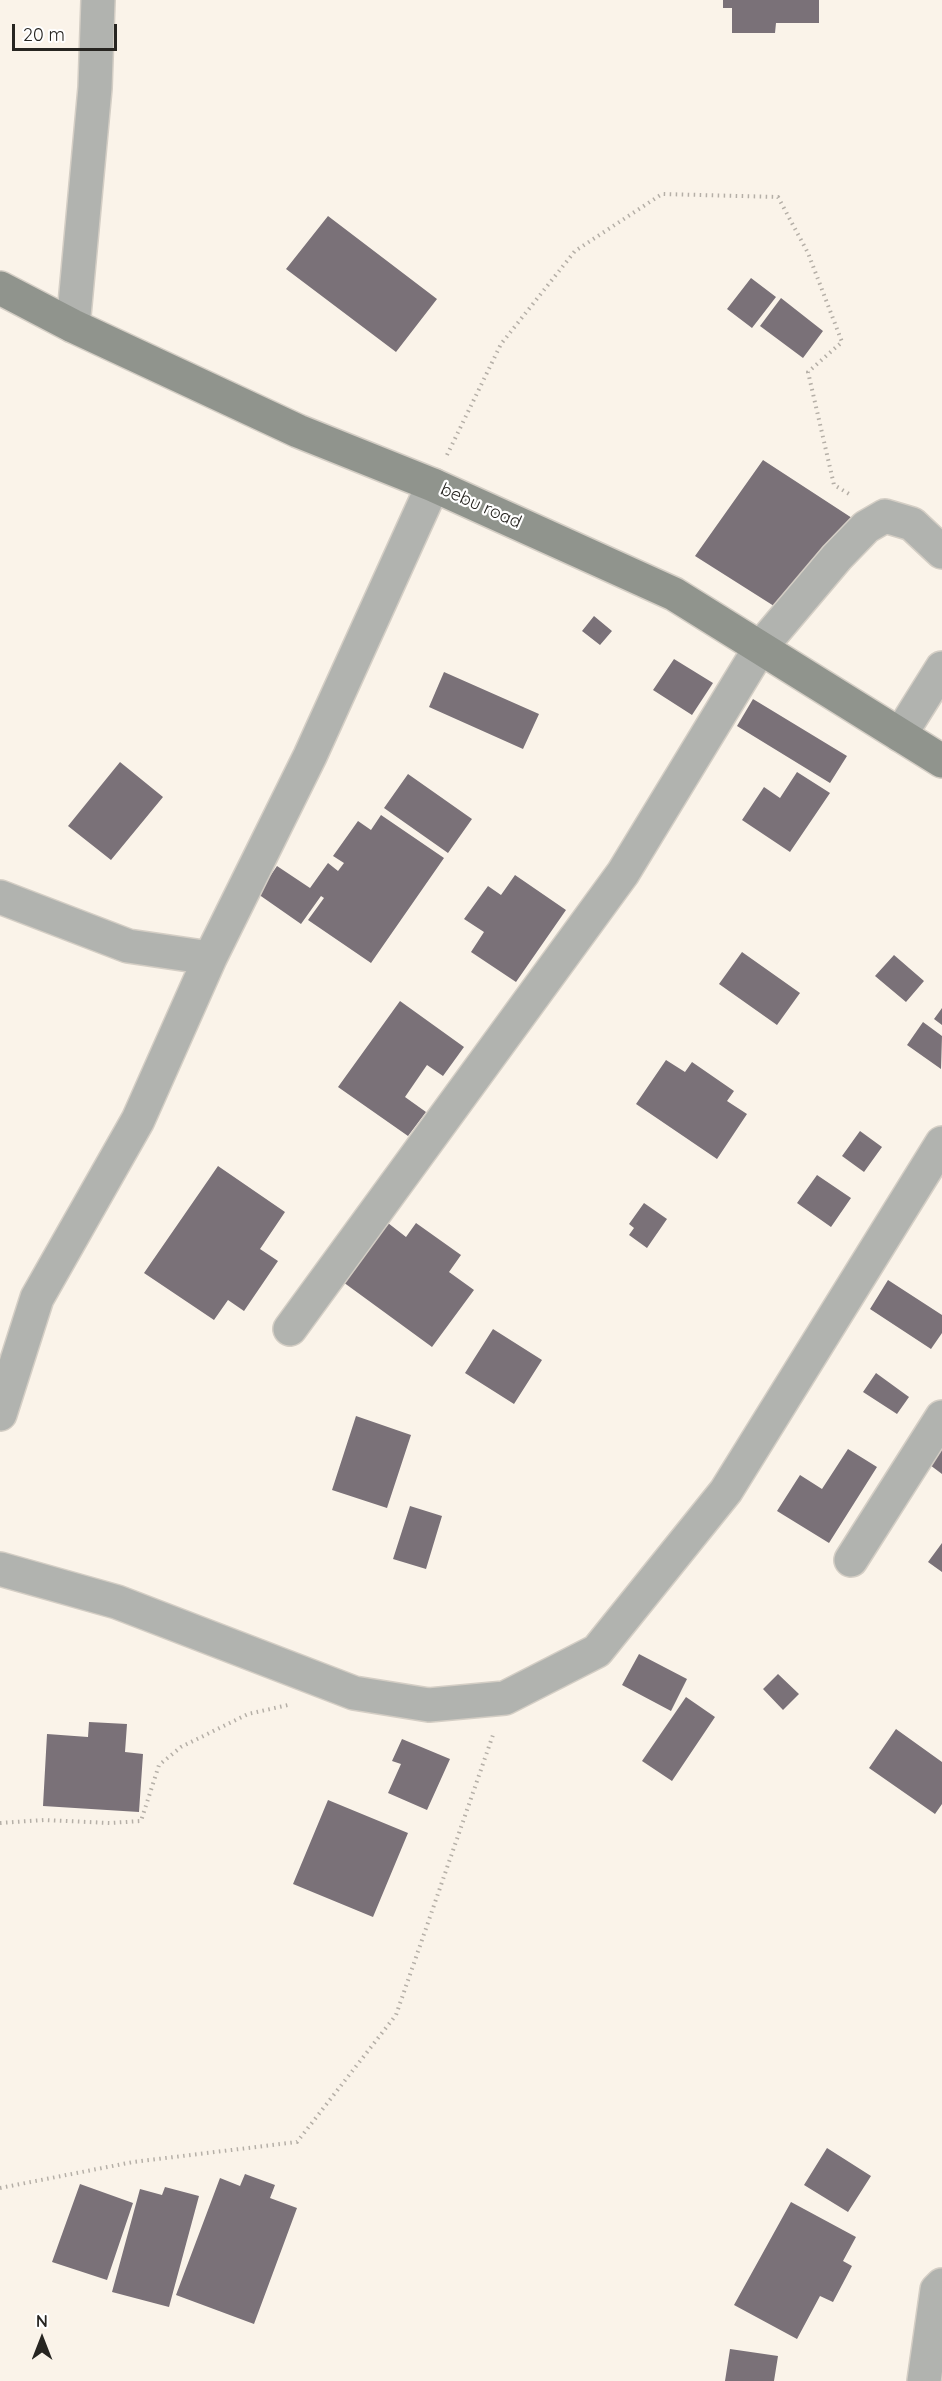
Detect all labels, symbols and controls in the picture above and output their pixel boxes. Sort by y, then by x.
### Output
scale bar [15,12,120,50]
text: 20 m [23,23,65,46]
street label: bebu road [437,479,525,533]
north arrow [12,2309,72,2369]
text: N [36,2311,48,2331]

